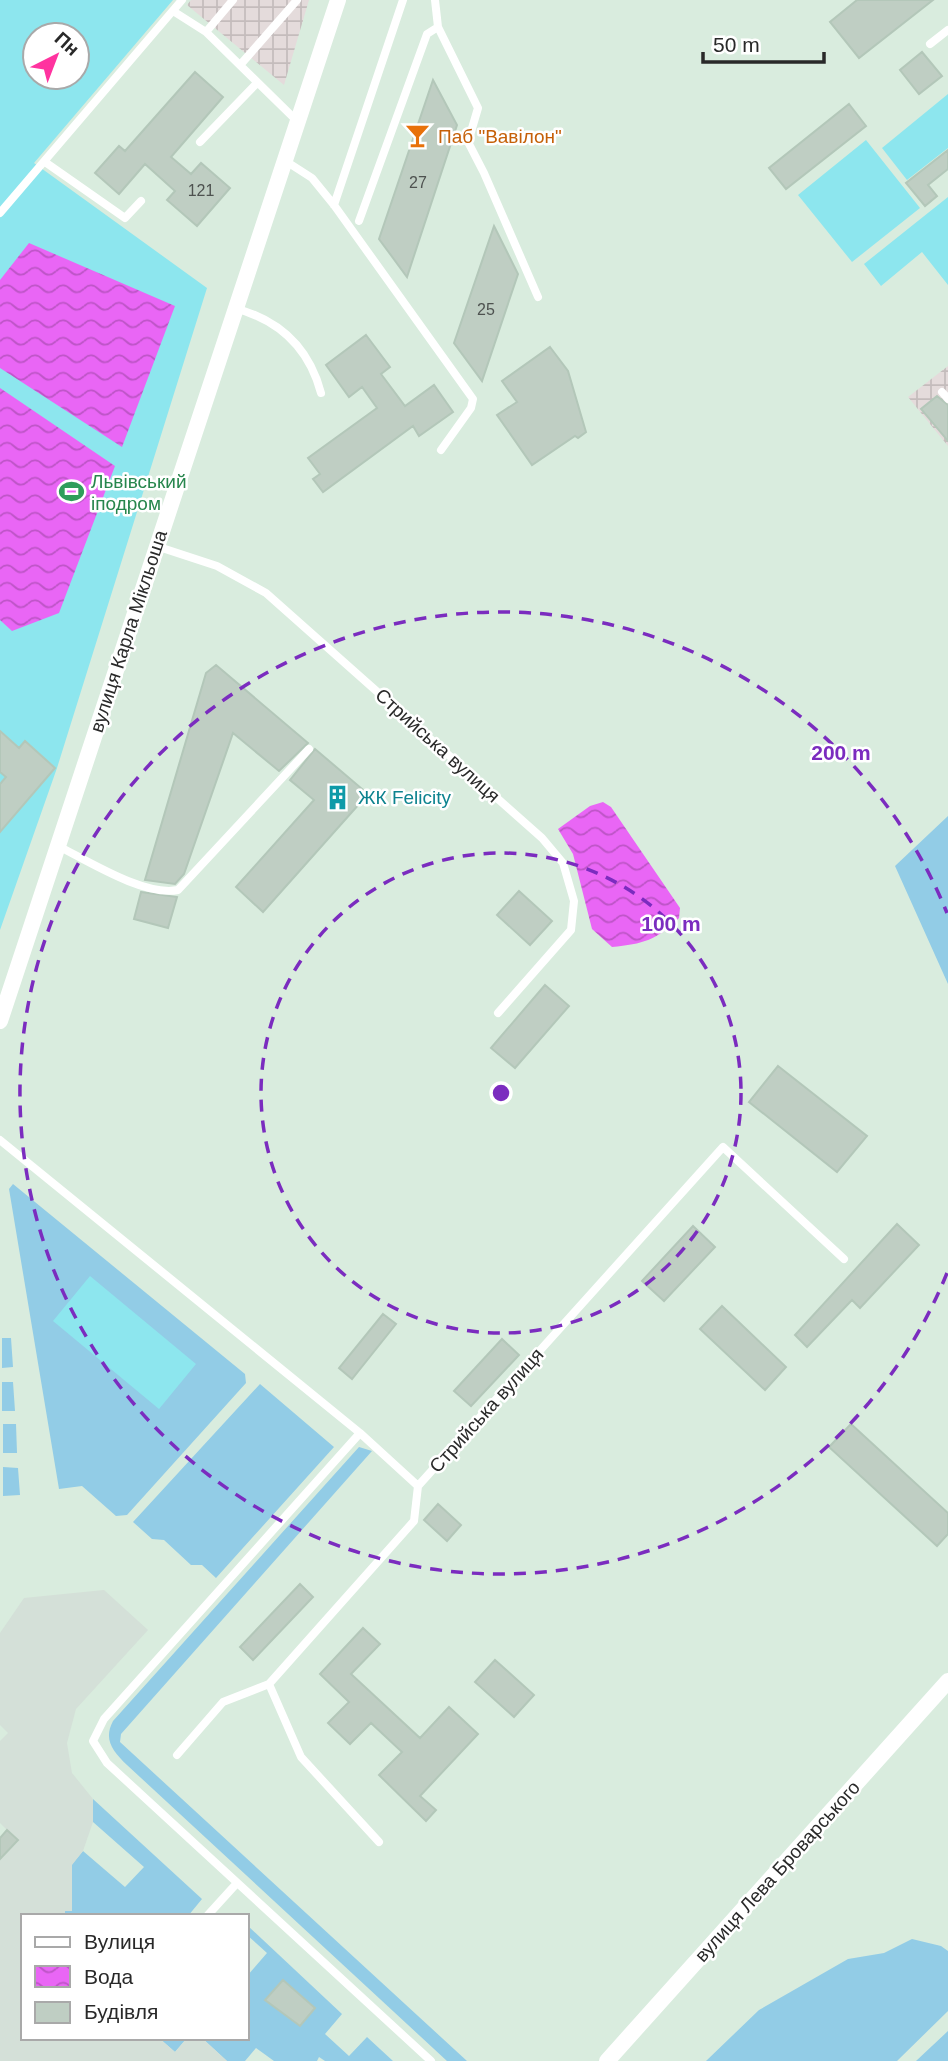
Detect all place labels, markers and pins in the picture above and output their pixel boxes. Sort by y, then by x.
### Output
bar icon: Паб "Вавілон" [404,122,432,150]
place label: Паб "Вавілон" [438,126,562,147]
place label: Львівський іподром [91,471,187,514]
sports icon: Львівський іподром [57,478,85,506]
building icon: ЖК Felicity [324,783,352,811]
place label: ЖК Felicity [358,787,452,808]
centre of rings [489,1081,513,1105]

